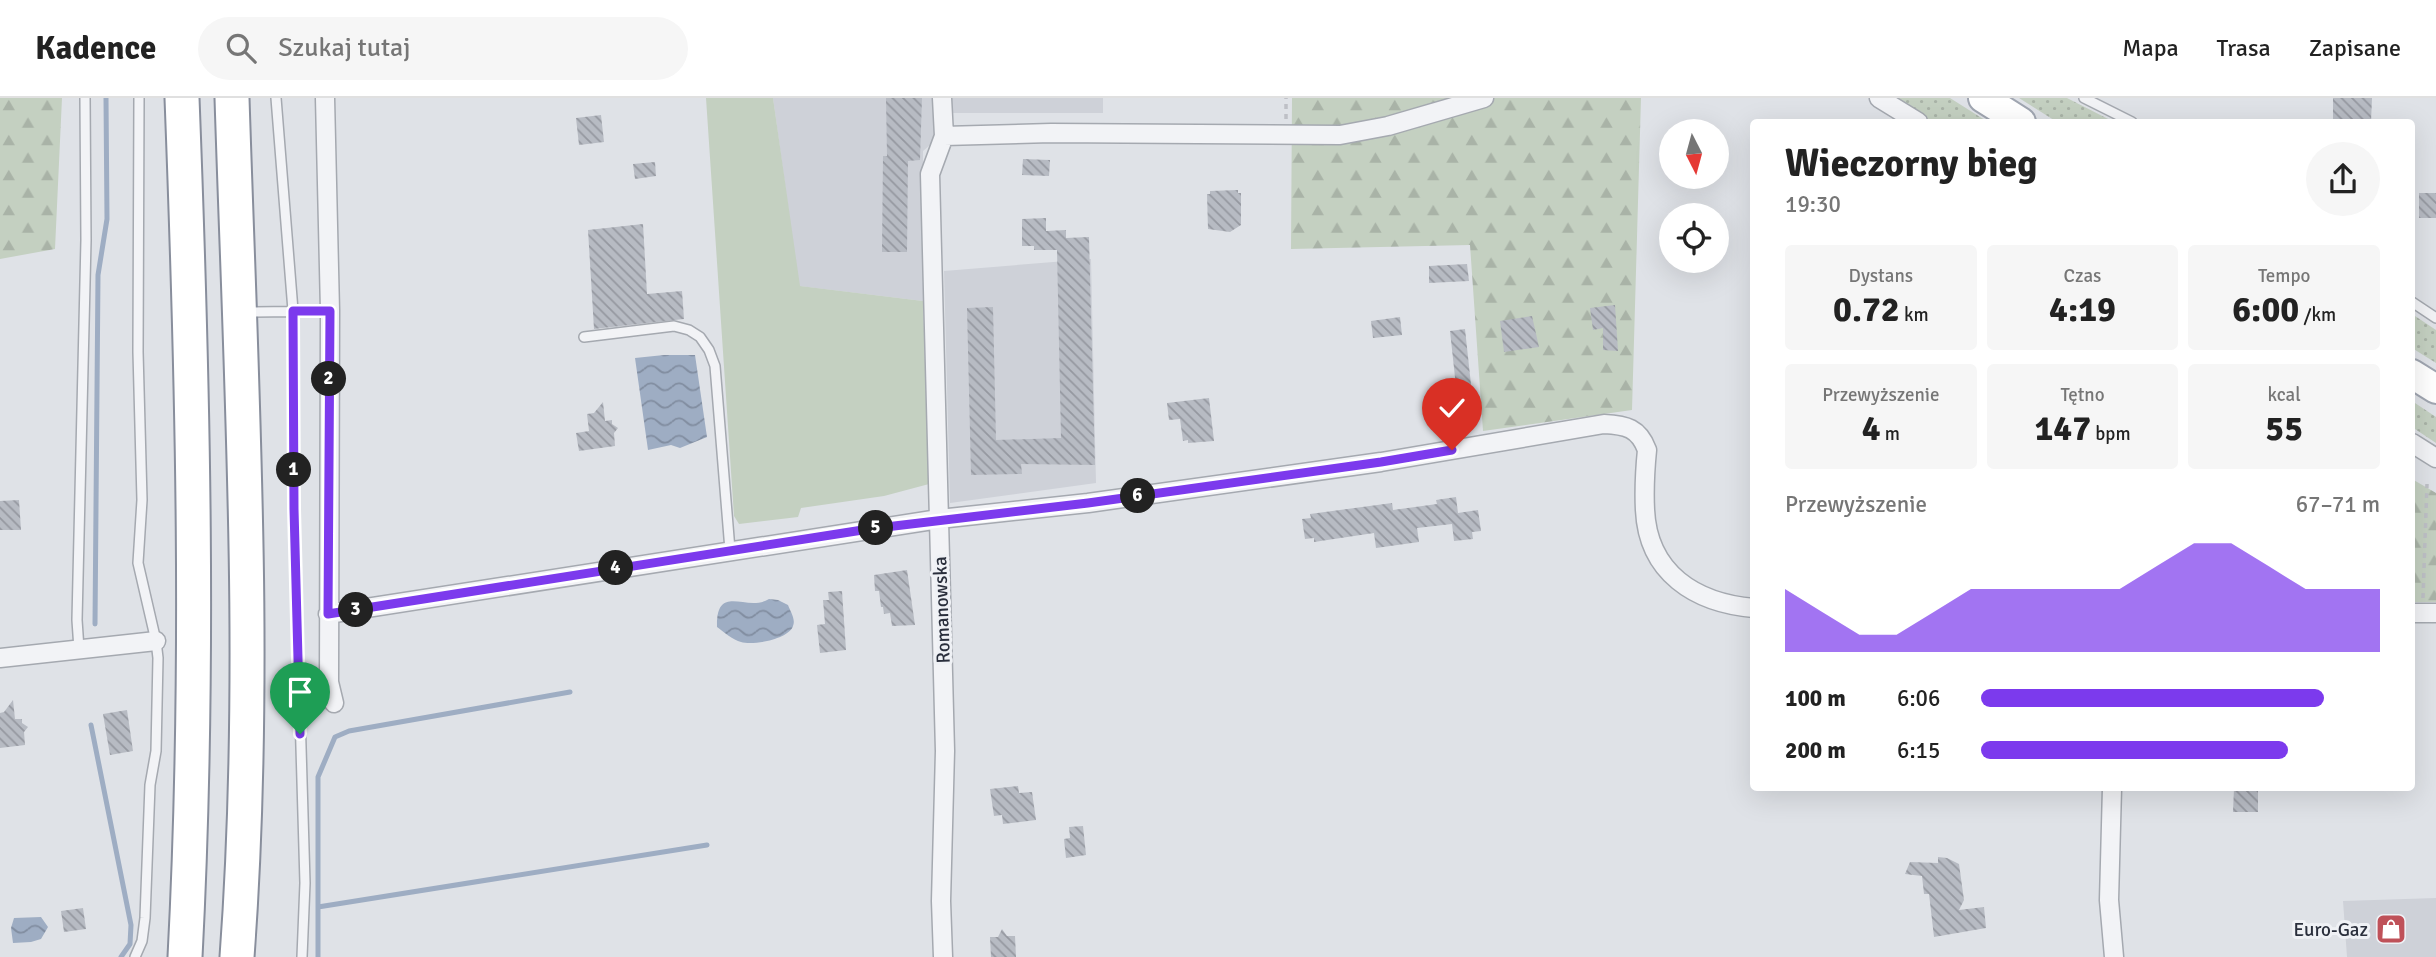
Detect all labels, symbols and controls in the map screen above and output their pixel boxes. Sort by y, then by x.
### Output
search box [198,17,688,80]
text: Kadence [35,28,156,69]
icon: search [222,29,260,67]
text: Szukaj tutaj [278,32,411,64]
text: Mapa [2122,33,2179,63]
text: Trasa [2217,33,2271,63]
text: Zapisane [2309,33,2401,63]
north arrow [1659,119,1729,189]
map controls [1659,119,1729,273]
text: Wieczorny bieg [1785,140,2038,187]
button: share [2306,142,2380,216]
text: 19:30 [1785,190,1841,219]
button: locate [1659,203,1729,273]
text: Dystans [1849,264,1913,288]
text: Czas [2064,264,2101,288]
text: Tempo [2258,264,2310,288]
text: 0.72 [1833,288,1900,331]
text: 4:19 [2049,288,2116,331]
text: 6:00 [2232,288,2299,331]
text: km [1900,303,1929,327]
text: /km [2299,303,2336,327]
pin: 2 [312,362,346,396]
text: 2 [323,366,334,390]
pin [1422,378,1482,450]
text: Przewyższenie [1822,383,1939,407]
text: Tętno [2060,383,2105,407]
text: kcal [2268,383,2301,407]
icon: check [1433,389,1471,427]
text: 4 [1862,407,1881,450]
text: 147 [2034,407,2091,450]
text: 55 [2265,407,2303,450]
text: m [1881,422,1900,446]
text: bpm [2091,422,2131,446]
pin: 1 [276,452,312,488]
text: 1 [288,457,299,481]
pin: 6 [1120,478,1156,514]
text: 6 [1132,483,1143,507]
text: Przewyższenie [1785,490,1927,519]
text: 67–71 m [2296,490,2380,519]
pin: 5 [858,510,894,546]
text: 5 [870,515,881,539]
pin: 4 [598,550,634,586]
text: 4 [610,555,621,579]
street label: Romanowska [928,556,956,664]
pin: 3 [338,592,374,628]
text: 3 [350,597,361,621]
pin [270,662,330,734]
icon: arrive [281,673,319,711]
text: 100 m [1785,684,1846,713]
text: 6:06 [1897,684,1940,713]
text: 200 m [1785,736,1846,765]
text: 6:15 [1897,736,1940,765]
shop icon: Euro-Gaz [2374,912,2408,946]
place label: Euro-Gaz [2294,918,2368,942]

